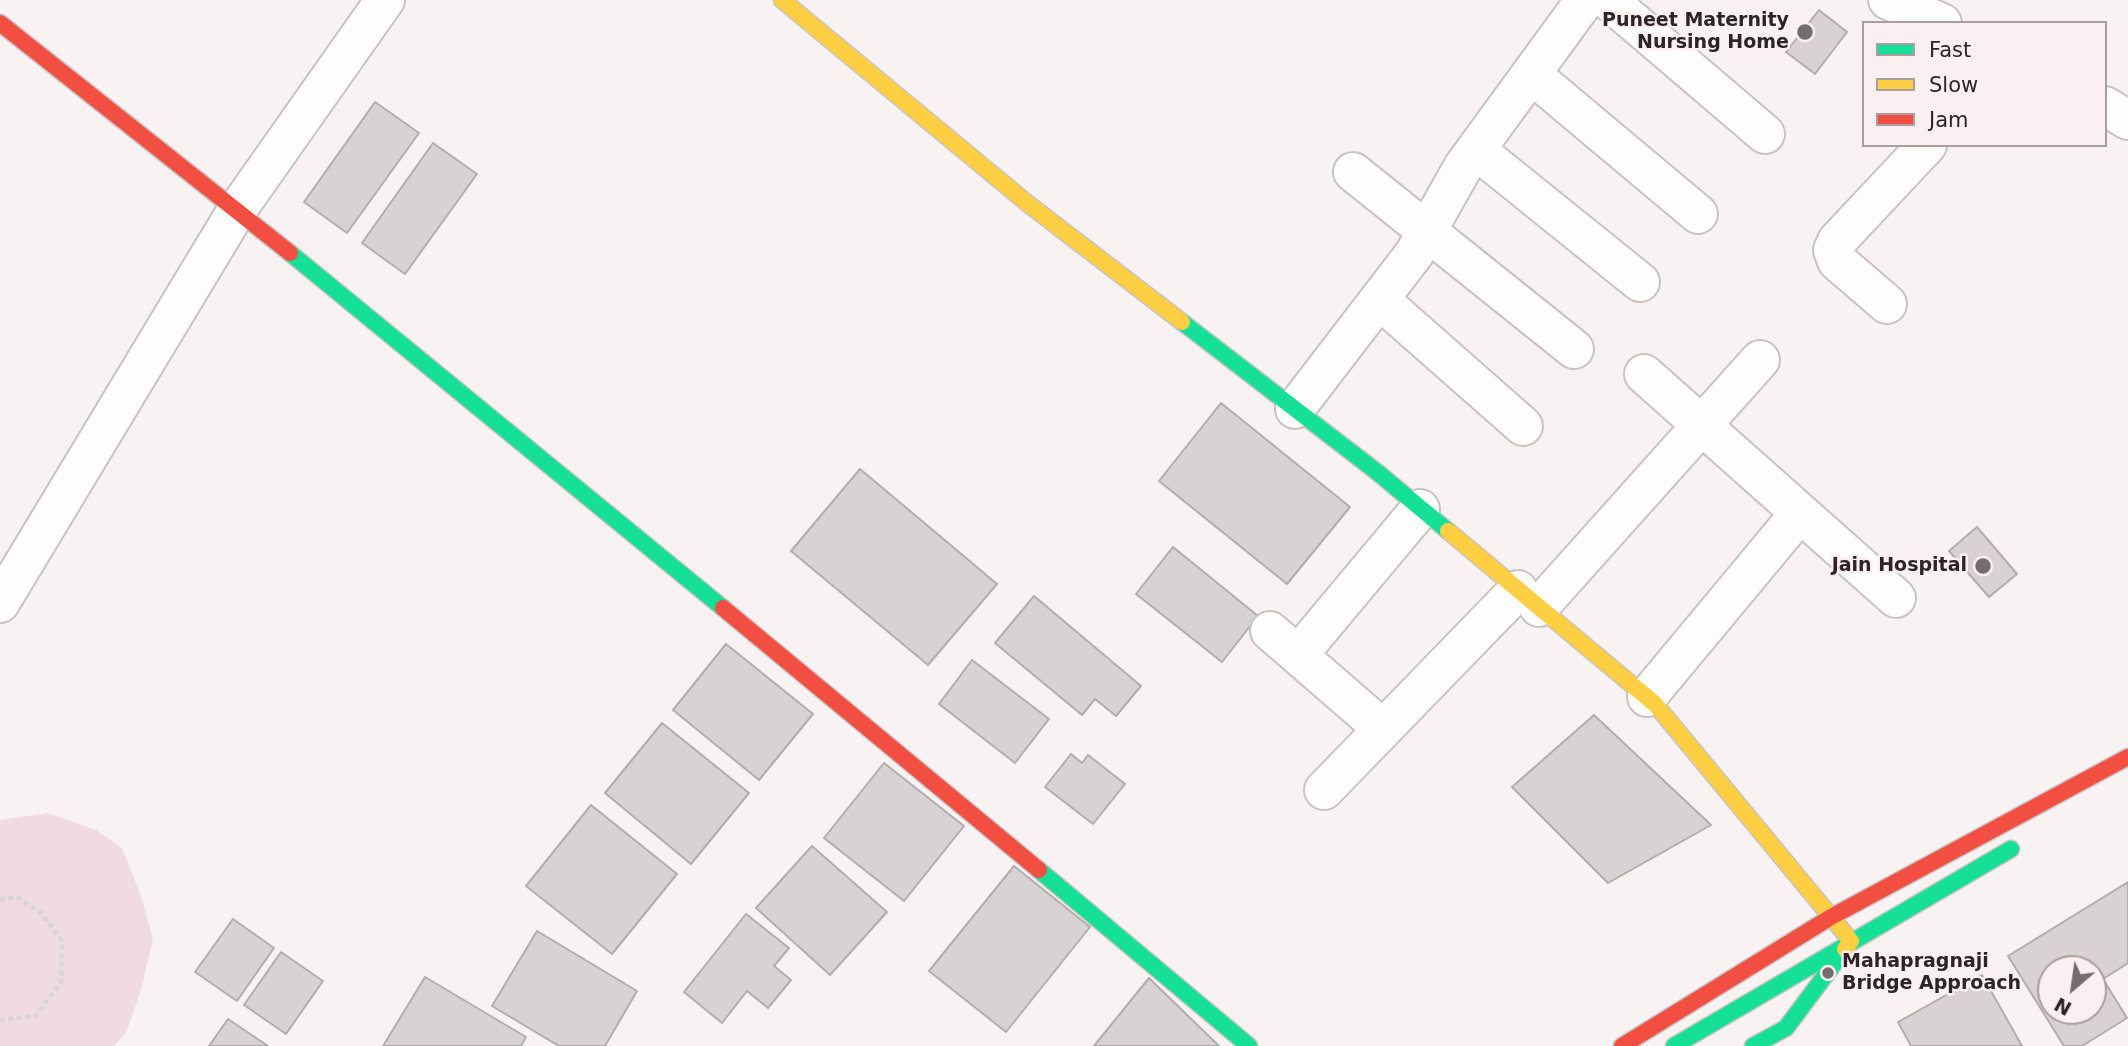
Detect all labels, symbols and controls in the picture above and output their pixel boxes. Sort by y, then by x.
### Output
place label: Puneet Maternity Nursing Home [1602,10,1789,54]
legend [1862,21,2107,147]
marker: Puneet Maternity Nursing Home [1795,22,1815,42]
text: Fast [1929,38,1971,62]
text: Slow [1929,73,1978,97]
text: Jam [1929,108,1969,132]
place label: Jain Hospital [1832,555,1967,577]
marker: Jain Hospital [1973,556,1993,576]
place label: Mahapragnaji Bridge Approach [1842,951,2021,995]
north arrow [2037,955,2107,1025]
marker: Mahapragnaji Bridge Approach [1820,965,1836,981]
text: N [2050,993,2075,1020]

